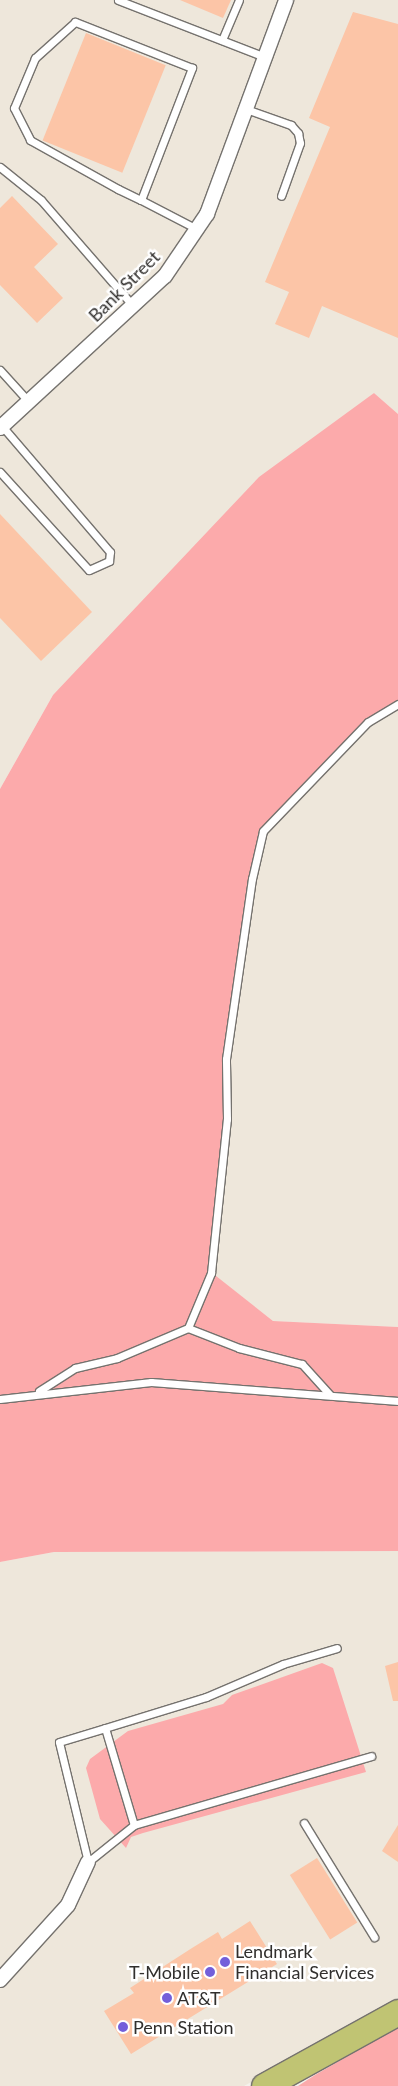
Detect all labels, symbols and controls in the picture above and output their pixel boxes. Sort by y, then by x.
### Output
street label: Bank Street [84,246,164,326]
place label: Lendmark Financial Services [235,1941,374,1984]
marker: Lendmark Financial Services [219,1956,231,1968]
place label: T-Mobile [129,1961,200,1983]
marker: T-Mobile [204,1966,216,1978]
place label: AT&T [177,1987,221,2009]
marker: AT&T [161,1992,173,2004]
place label: Penn Station [133,2016,234,2038]
marker: Penn Station [117,2021,129,2033]

